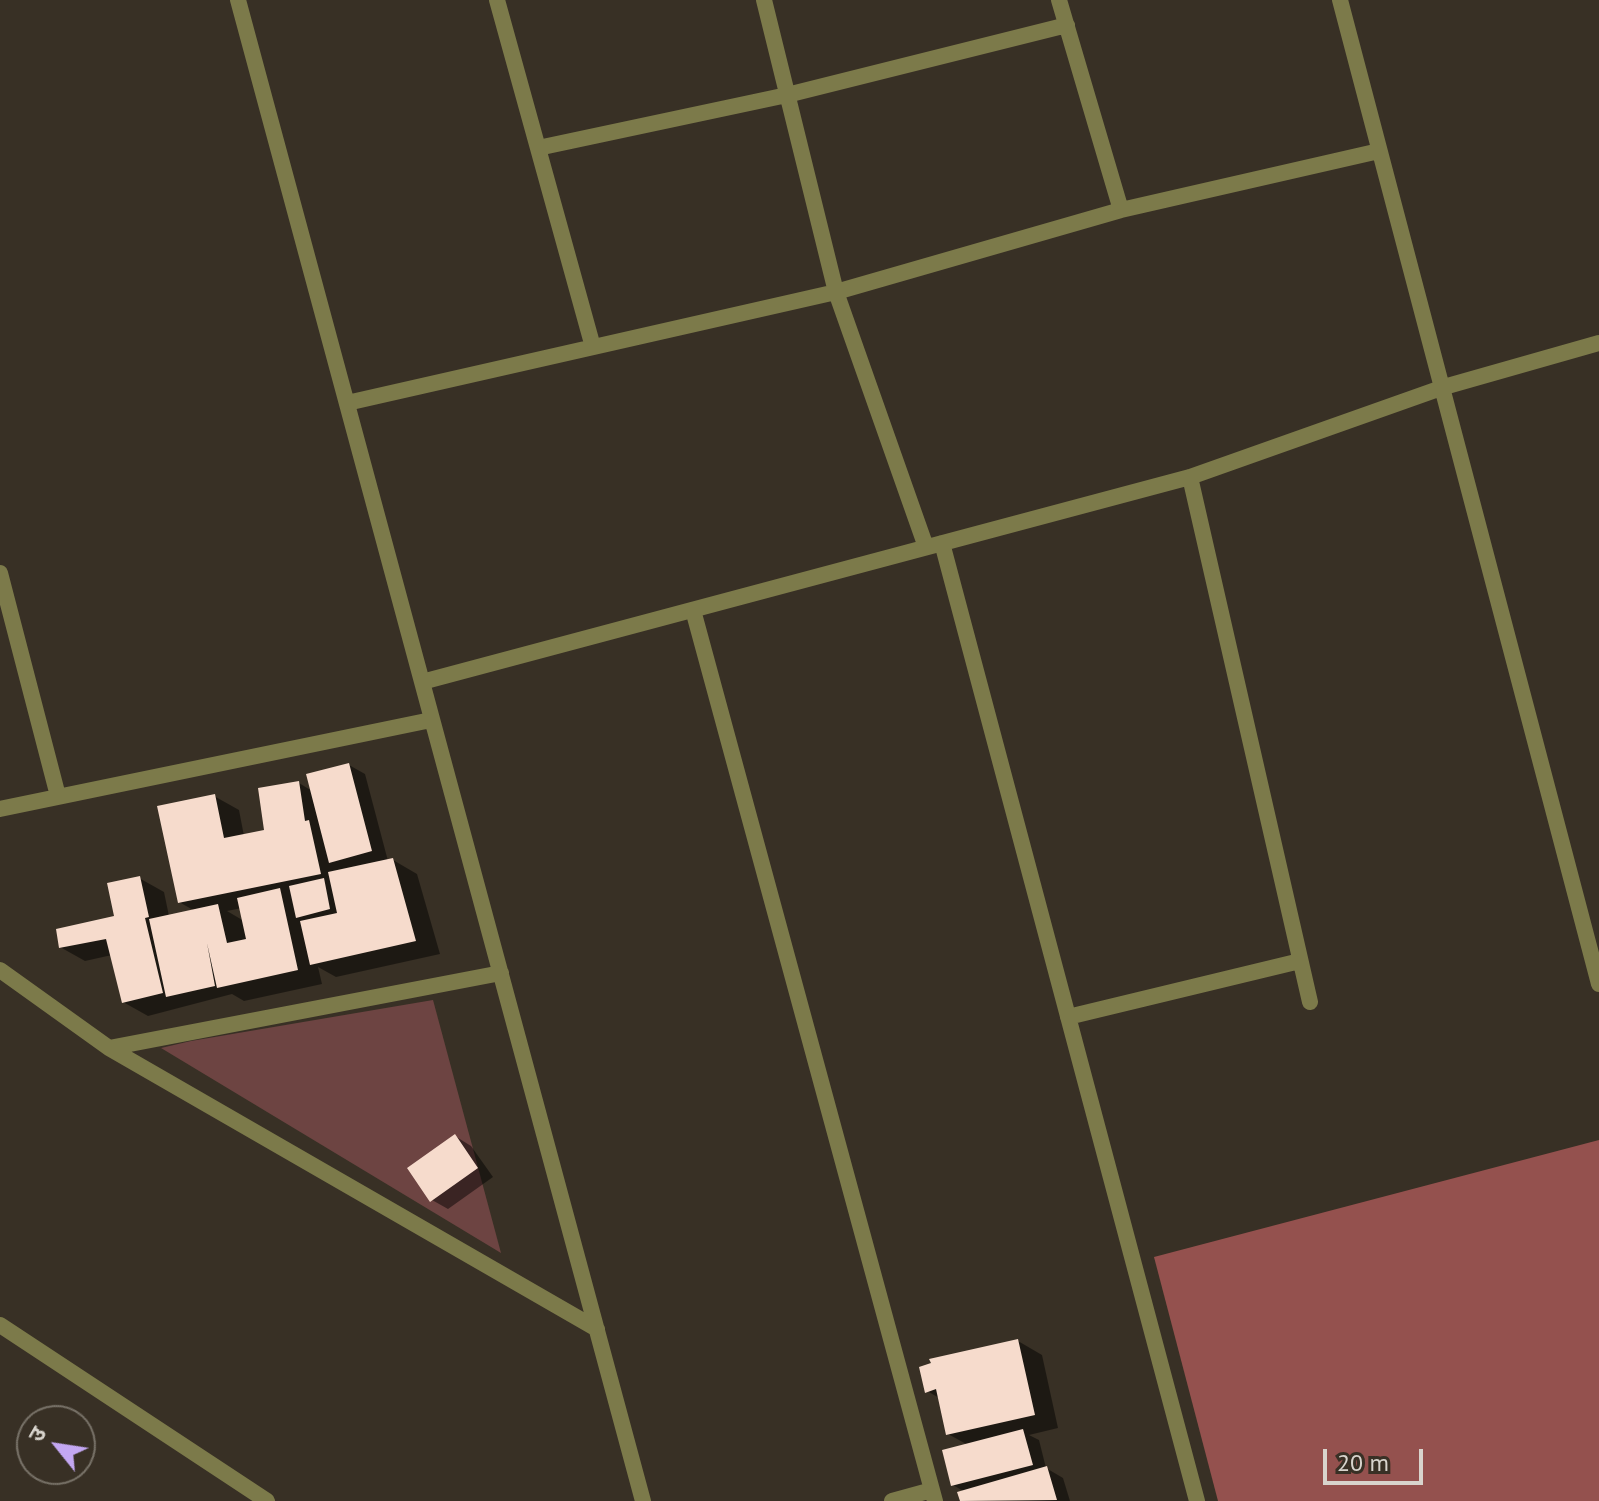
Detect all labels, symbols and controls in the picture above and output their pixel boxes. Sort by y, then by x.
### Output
north arrow [16,1405,96,1485]
text: उ [22,1421,52,1447]
scale bar [1327,1433,1427,1483]
text: 20 m [1337,1447,1389,1478]

